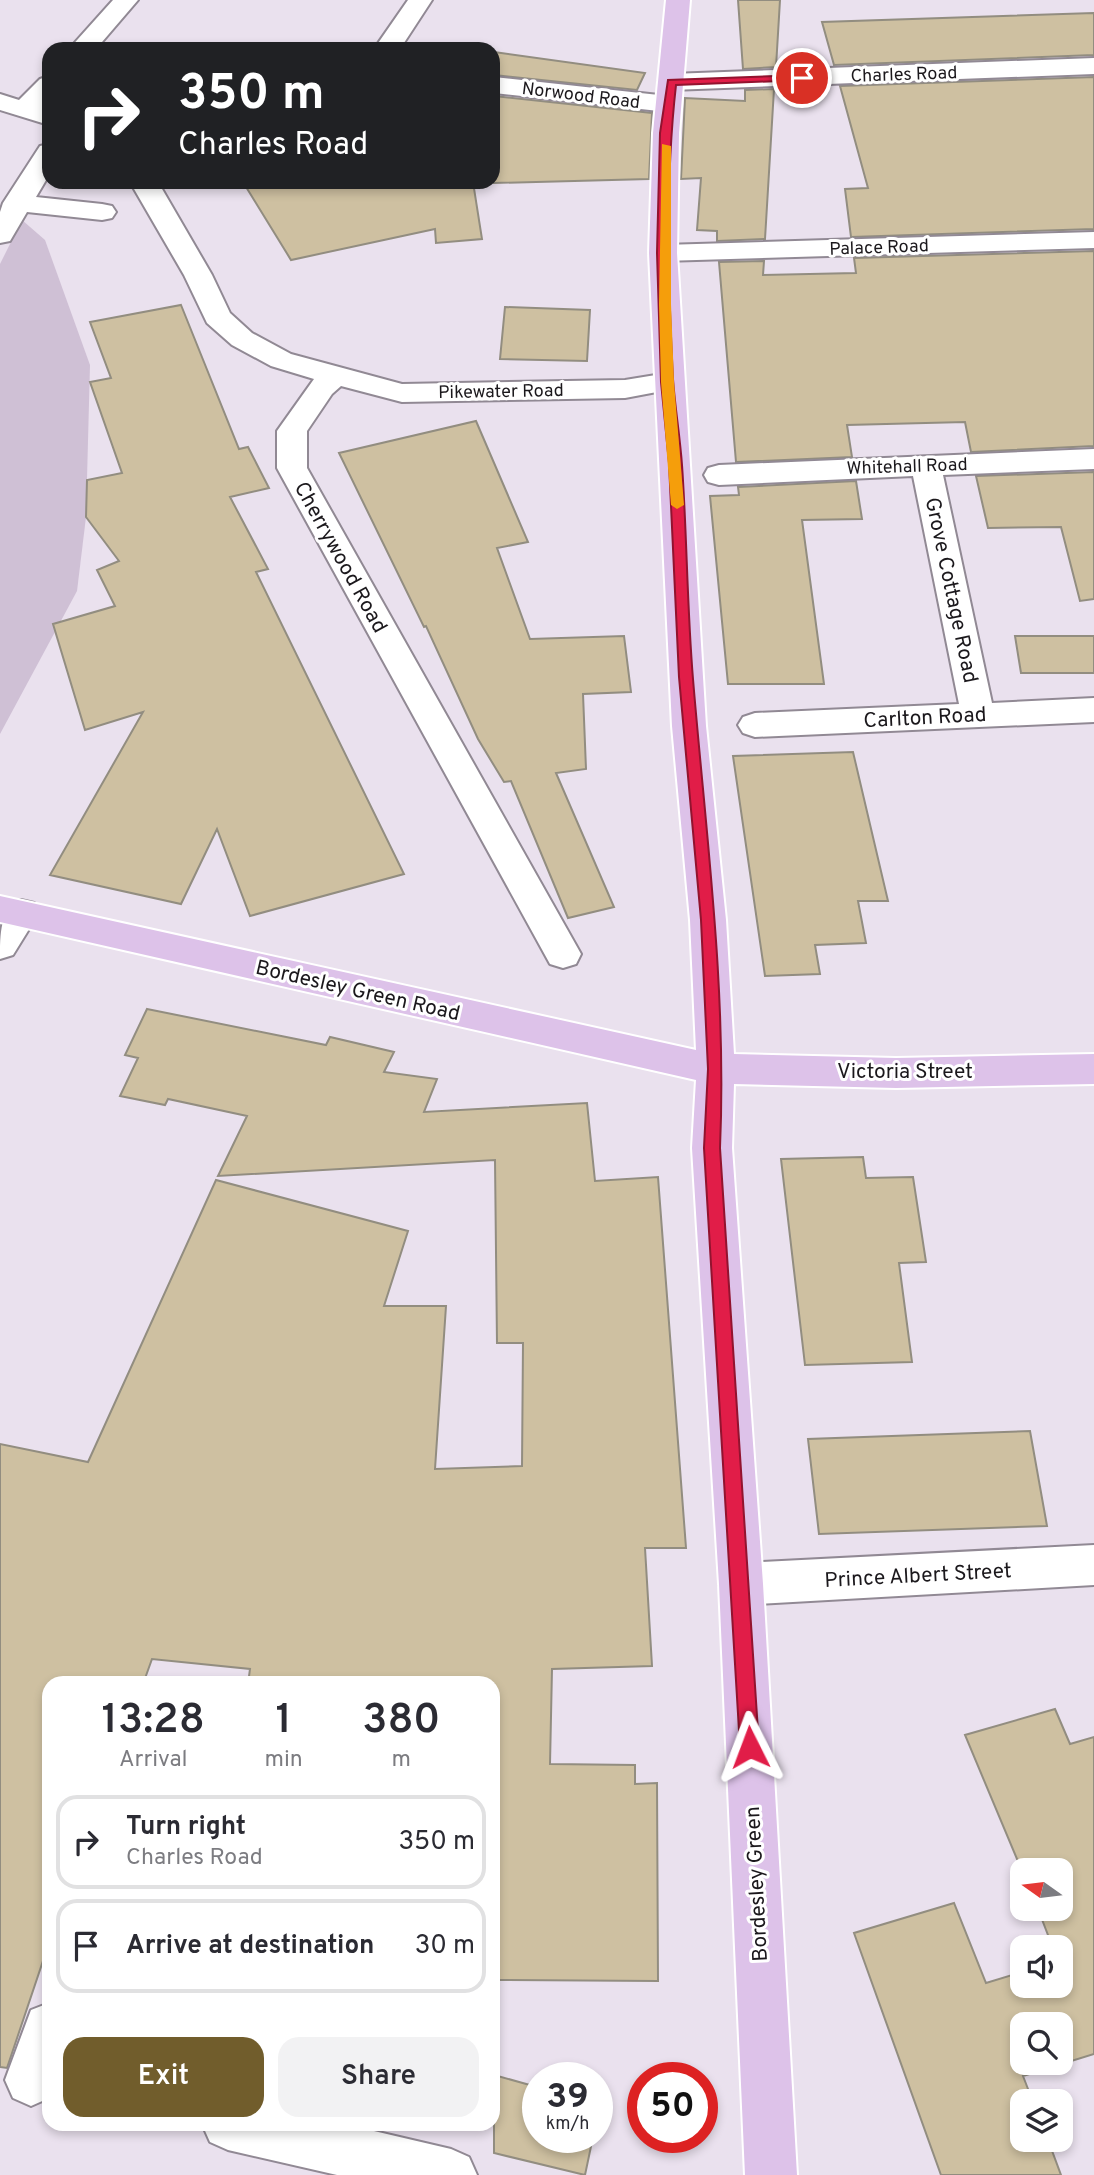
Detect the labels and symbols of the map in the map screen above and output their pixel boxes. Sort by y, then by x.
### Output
pin [772,48,832,108]
street label: Charles Road [850,62,958,89]
street label: Norwood Road [520,78,641,115]
street label: Palace Road [829,235,929,262]
street label: Pikewater Road [438,380,564,405]
street label: Whitehall Road [846,454,968,481]
street label: Cherrywood Road [287,477,392,638]
street label: Grove Cottage Road [918,495,983,686]
street label: Carlton Road [863,702,987,735]
street label: Bordesley Green Road [253,955,463,1028]
street label: Victoria Street [837,1059,973,1086]
street label: Prince Albert Street [824,1558,1012,1595]
position arrow [713,1710,787,1784]
street label: Bordesley Green [740,1806,775,1962]
north arrow [1010,1858,1073,1922]
speed limit sign: 50 [627,2062,718,2153]

